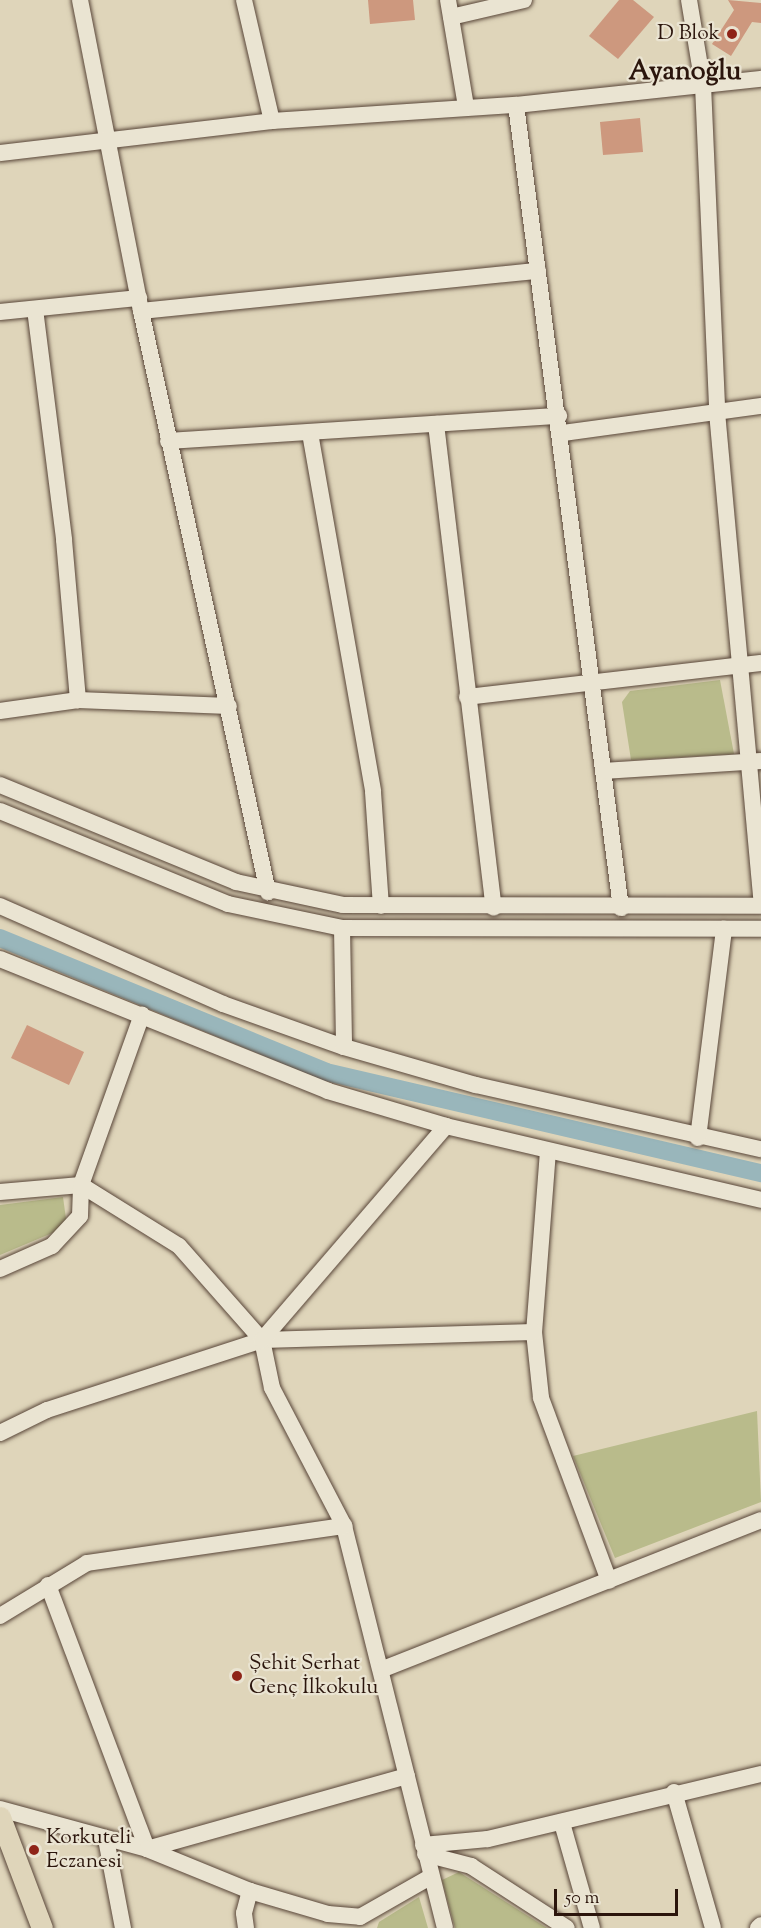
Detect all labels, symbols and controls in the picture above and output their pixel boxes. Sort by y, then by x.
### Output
place label: D Blok [657,21,720,47]
marker: D Blok [725,27,739,41]
district label: Ayanoğlu [629,57,741,89]
place label: Şehit Serhat Genç İlkokulu [249,1651,378,1701]
marker: Şehit Serhat Genç İlkokulu [230,1669,244,1683]
place label: Korkuteli Eczanesi [46,1825,131,1875]
marker: Korkuteli Eczanesi [27,1843,41,1857]
scale bar [557,1877,682,1915]
text: 50 m [565,1886,599,1912]

